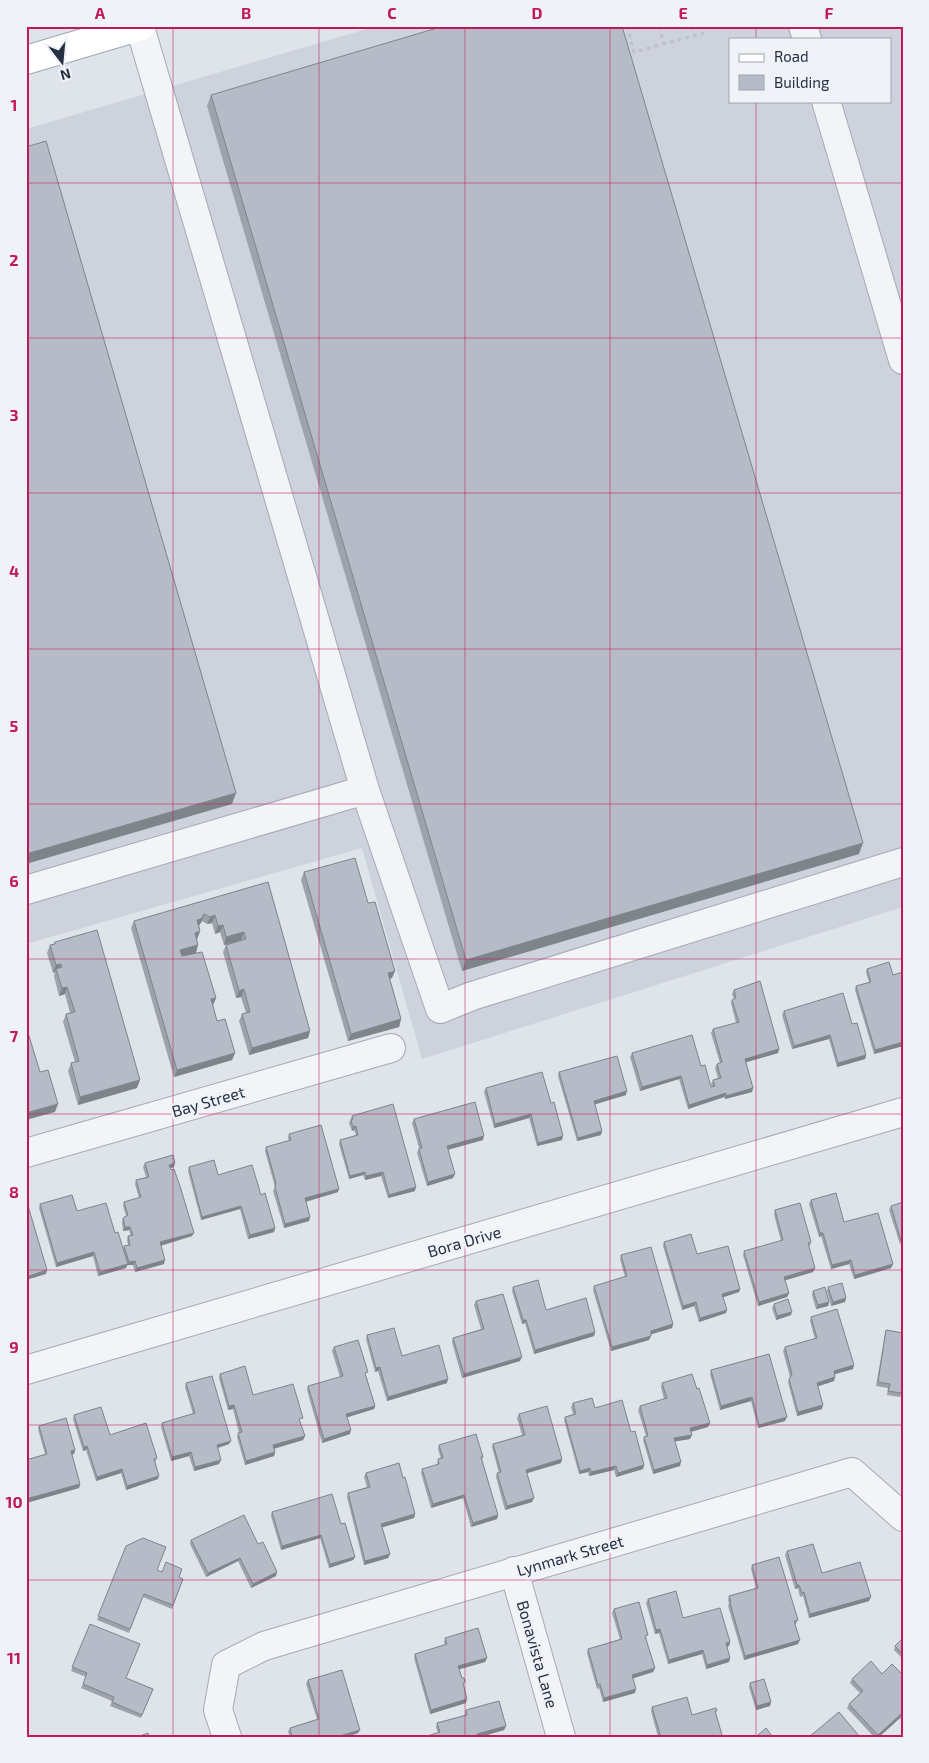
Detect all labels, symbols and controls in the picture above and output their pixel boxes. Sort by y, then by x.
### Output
text: A [95,3,106,22]
text: B [241,3,251,22]
text: C [387,3,397,22]
text: D [532,3,543,22]
text: E [678,3,688,22]
text: F [825,3,834,22]
north arrow [38,38,88,88]
legend [729,38,892,102]
text: Road [774,47,809,65]
text: N [59,65,73,85]
text: Building [774,73,830,91]
text: 1 [11,95,17,114]
text: 2 [9,250,19,269]
text: 3 [9,405,19,424]
text: 4 [9,561,19,580]
text: 5 [10,716,19,735]
text: 6 [9,871,19,890]
text: 7 [10,1026,19,1045]
street label: Bay Street [169,1082,247,1120]
text: 8 [9,1182,19,1201]
street label: Bora Drive [425,1221,503,1261]
text: 9 [9,1337,19,1356]
text: 10 [5,1492,23,1511]
street label: Lynmark Street [514,1531,626,1579]
street label: Bonavista Lane [514,1598,562,1710]
text: 11 [7,1648,21,1667]

